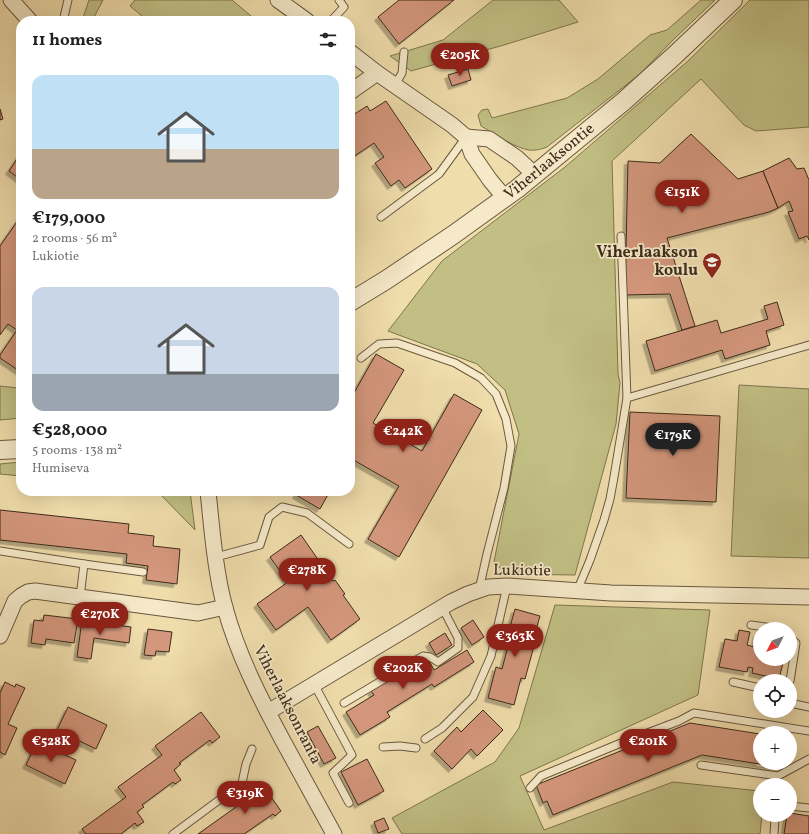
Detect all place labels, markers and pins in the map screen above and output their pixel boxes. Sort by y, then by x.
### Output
pin: €205K [432,43,488,77]
pin: €151K [654,180,710,214]
place label: Viherlaakson koulu [596,242,698,282]
school or university icon: Viherlaakson koulu [701,251,723,279]
pin: €242K [375,419,431,453]
pin: €179K [645,423,701,457]
pin: €278K [279,558,335,592]
pin: €270K [72,602,128,636]
pin: €363K [487,624,543,658]
pin: €202K [375,656,431,690]
pin: €528K [23,729,79,763]
pin: €201K [620,729,676,763]
pin: €319K [217,781,273,815]

